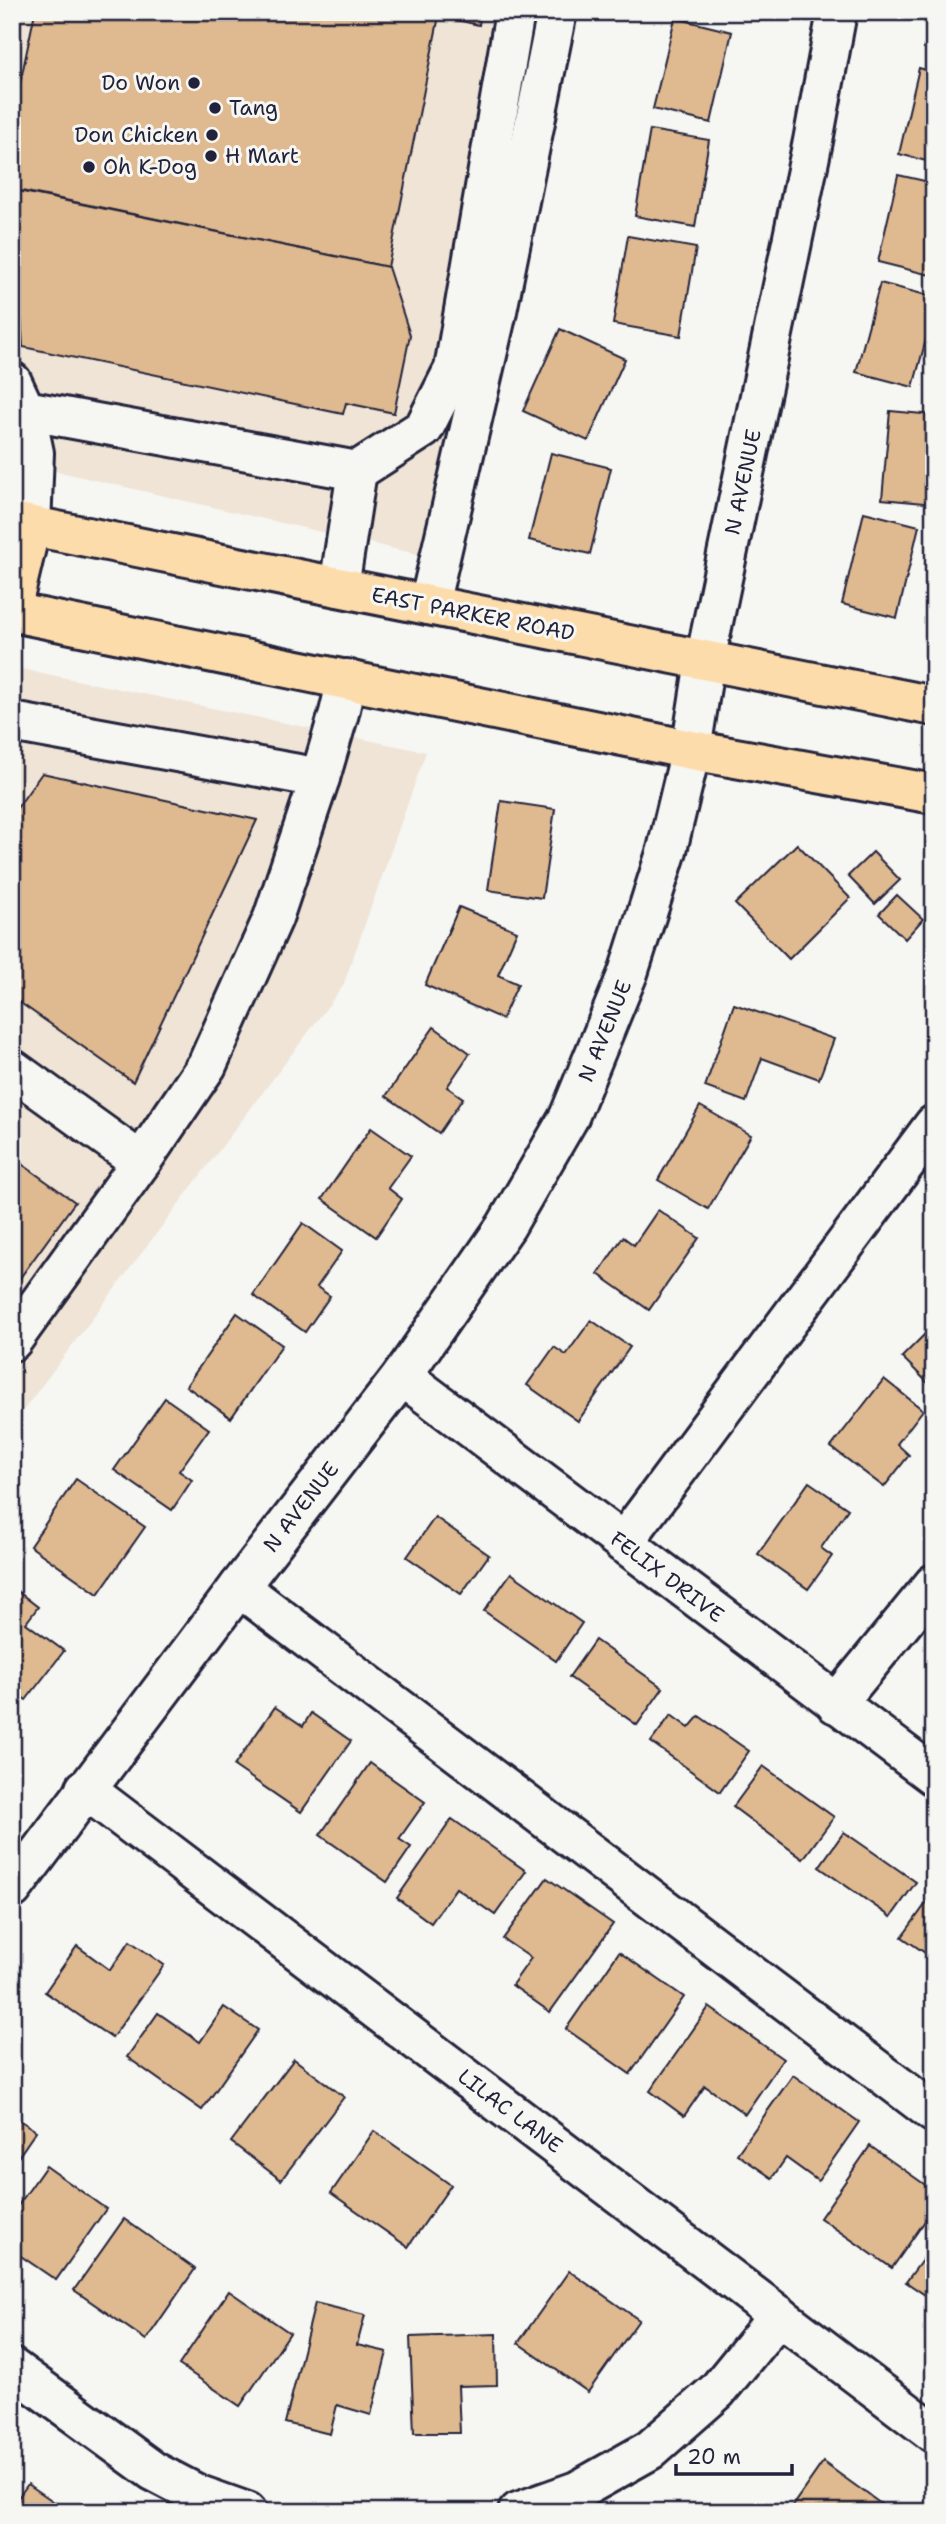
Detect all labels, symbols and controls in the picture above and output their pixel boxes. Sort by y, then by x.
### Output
place label: Do Won [102,69,180,97]
marker: Do Won [186,75,202,91]
place label: Tang [229,94,278,122]
marker: Tang [207,100,223,116]
place label: Don Chicken [75,121,198,149]
marker: Don Chicken [204,127,220,143]
place label: H Mart [225,142,299,170]
marker: H Mart [203,148,219,164]
place label: Oh K-Dog [103,153,197,181]
marker: Oh K-Dog [81,159,97,175]
street label: N AVENUE [718,426,768,538]
street label: EAST PARKER ROAD [369,581,577,647]
street label: N AVENUE [572,976,638,1086]
street label: N AVENUE [257,1456,345,1558]
street label: FELIX DRIVE [604,1525,730,1629]
street label: LILAC LANE [452,2062,568,2160]
scale bar [676,2433,792,2477]
text: 20 m [687,2443,741,2471]

